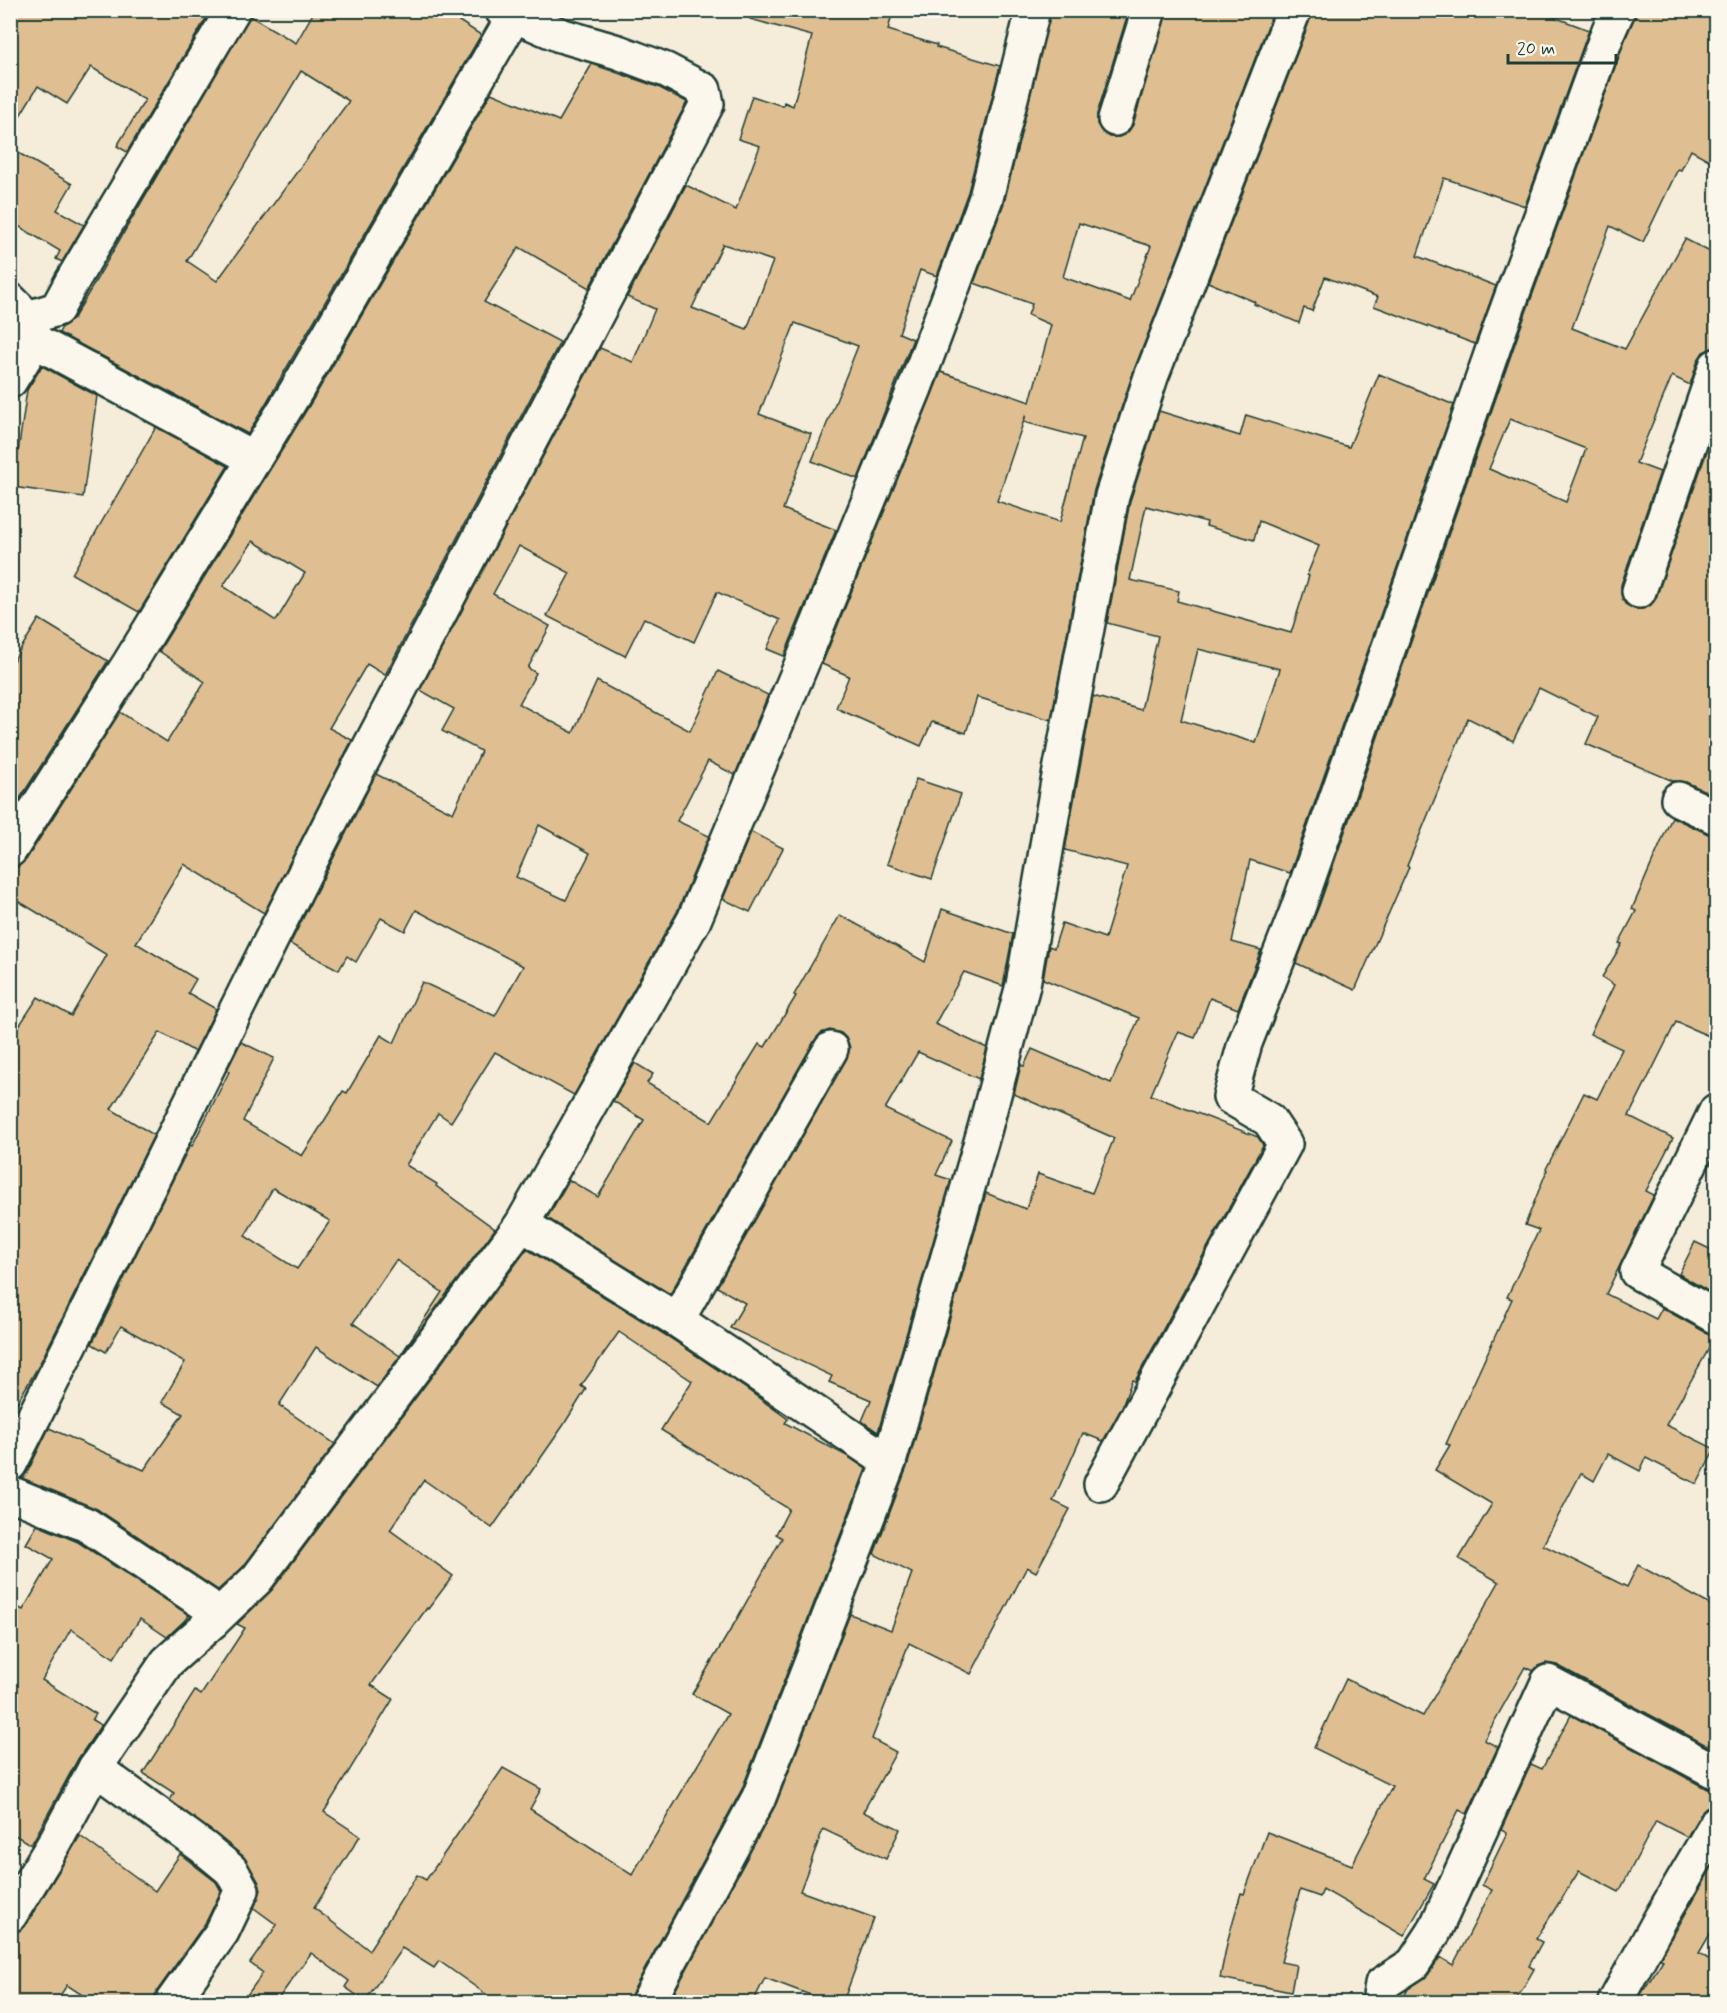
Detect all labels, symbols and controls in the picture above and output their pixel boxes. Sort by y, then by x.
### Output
scale bar [1508,27,1616,65]
text: 20 m [1517,37,1555,61]

